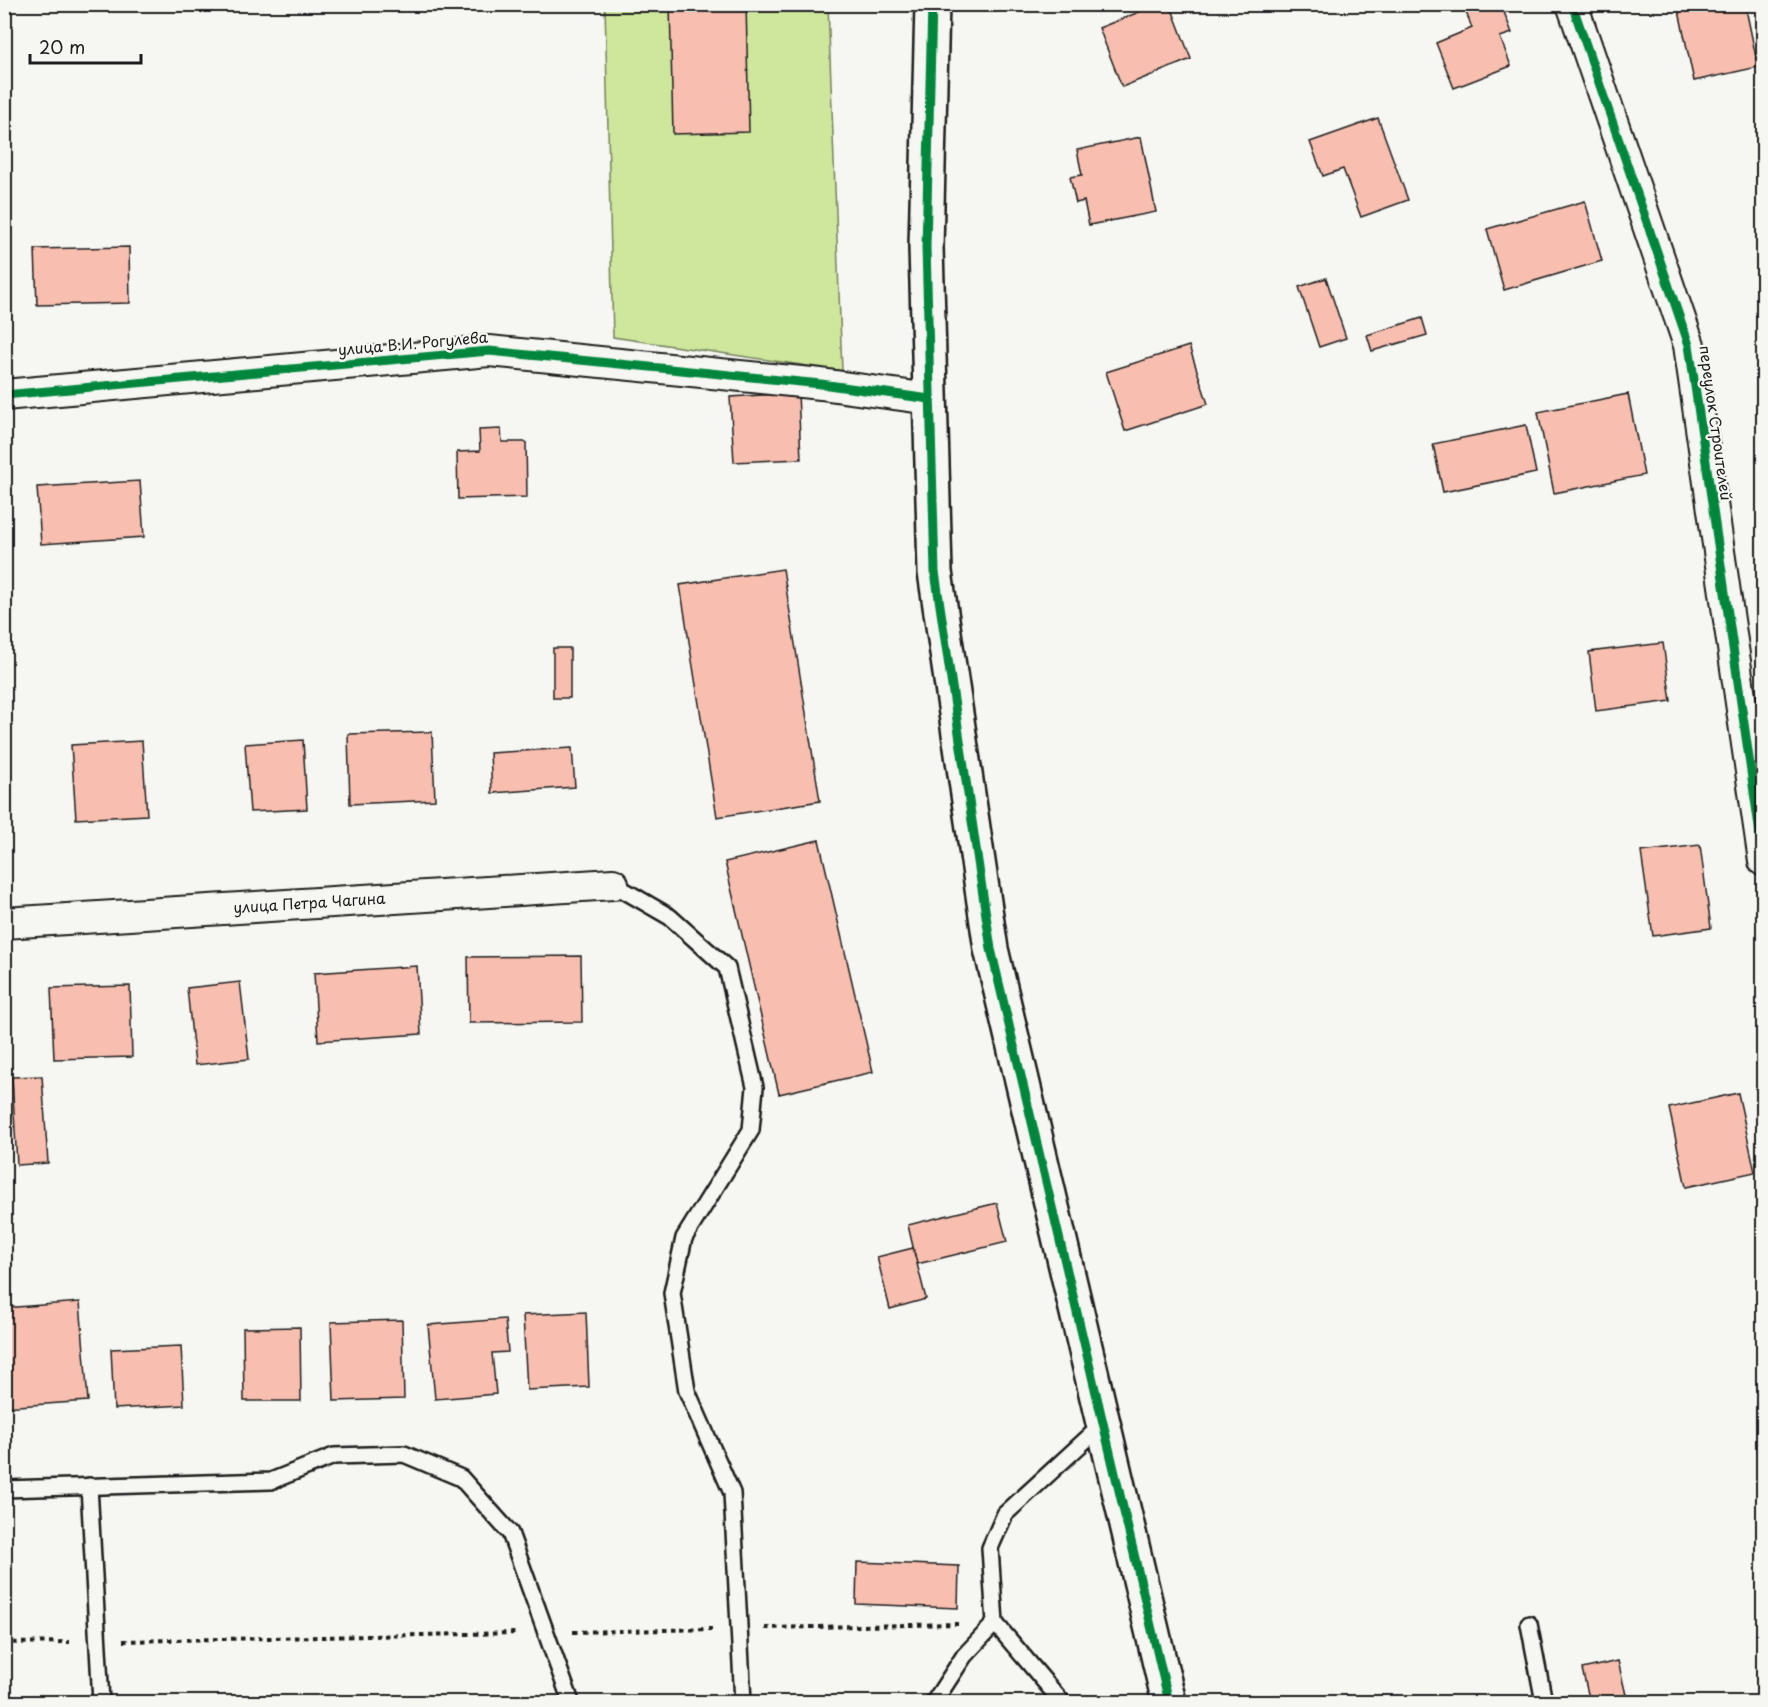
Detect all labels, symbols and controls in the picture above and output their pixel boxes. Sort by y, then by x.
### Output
scale bar [30,27,141,65]
text: 20 m [39,33,85,60]
street label: улица В.И. Рогулева [337,324,489,361]
street label: переулок Строителей [1694,344,1739,502]
street label: улица Петра Чагина [233,886,387,918]

